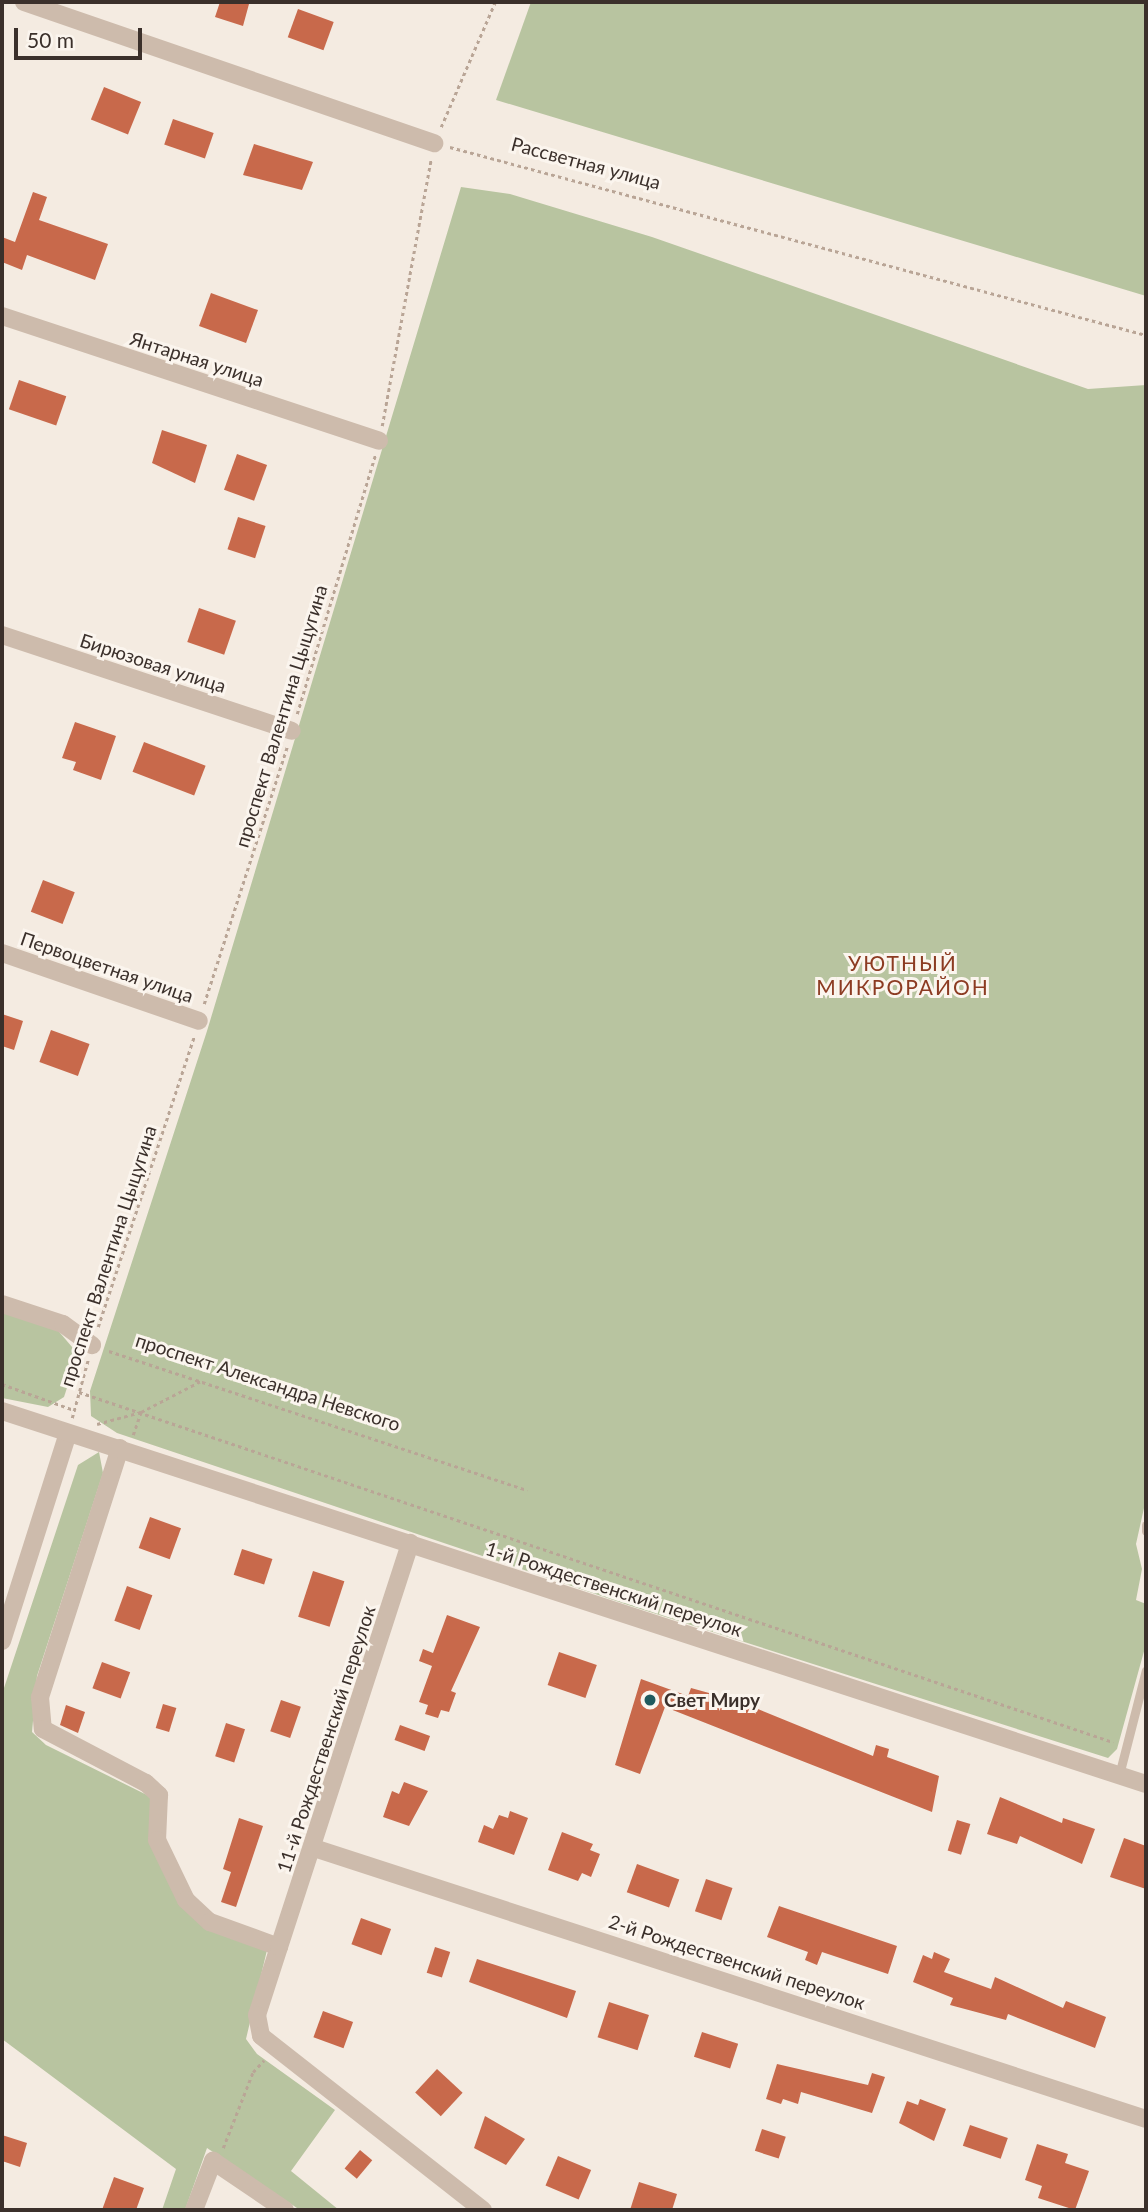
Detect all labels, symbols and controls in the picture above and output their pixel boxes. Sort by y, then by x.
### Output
scale bar [18,14,145,58]
text: 50 m [27,27,74,52]
street label: Рассветная улица [509,132,663,194]
street label: Янтарная улица [127,327,267,391]
street label: проспект Валентина Цыцугина [230,582,332,850]
street label: Бирюзовая улица [77,629,229,697]
street label: Первоцветная улица [18,927,196,1007]
district label: УЮТНЫЙ МИКРОРАЙОН [817,950,989,1000]
street label: проспект Валентина Цыцугина [55,1123,161,1389]
street label: проспект Александра Невского [133,1328,403,1436]
street label: 1-й Рождественский переулок [483,1537,745,1641]
street label: 11-й Рождественский переулок [272,1603,380,1875]
place label: Свет Миру [664,1689,760,1711]
marker: Свет Миру [642,1692,658,1708]
street label: 2-й Рождественский переулок [606,1910,868,2014]

